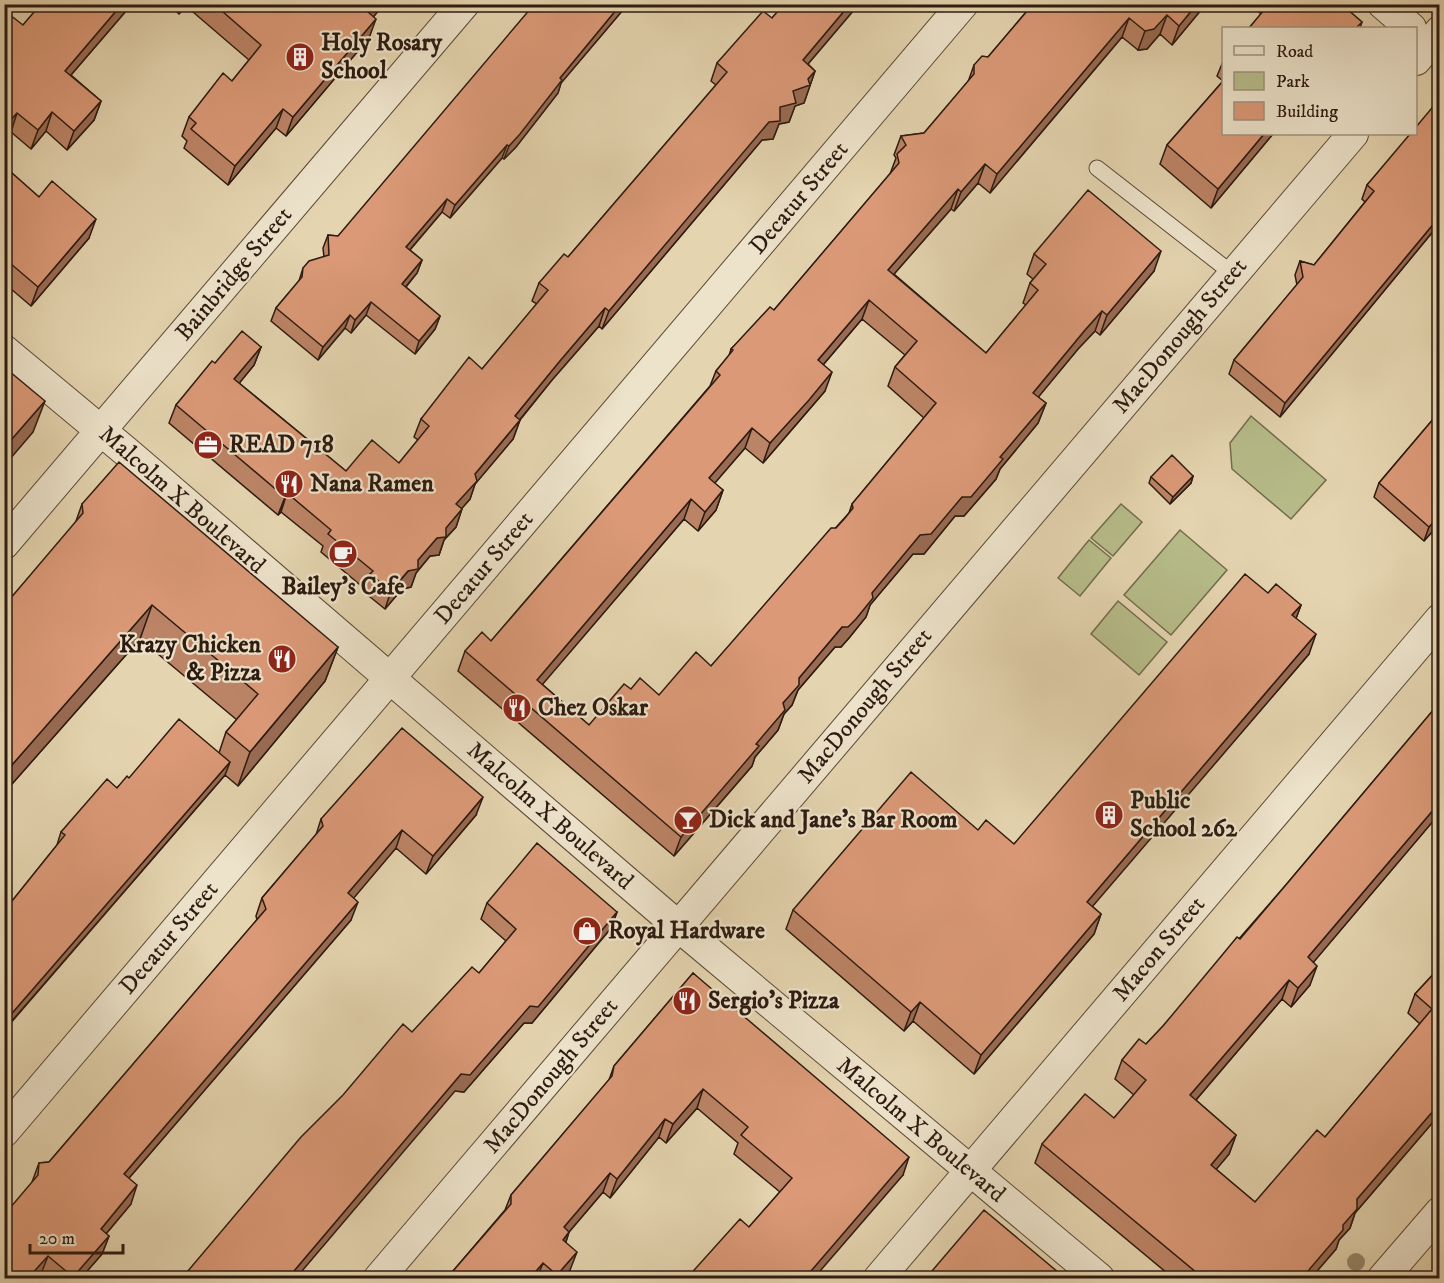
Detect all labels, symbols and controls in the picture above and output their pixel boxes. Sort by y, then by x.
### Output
legend [1222,27,1417,135]
place label: Holy Rosary School [321,28,442,86]
building icon: Holy Rosary School [284,41,316,73]
text: Road [1276,41,1313,63]
text: Park [1276,71,1310,93]
text: Building [1276,101,1338,123]
street label: Decatur Street [743,135,855,261]
street label: Bainbridge Street [169,201,299,347]
street label: MacDonough Street [1106,252,1254,420]
street label: Malcolm X Boulevard [92,419,272,581]
office icon: READ 718 [192,429,224,461]
place label: READ 718 [229,430,334,460]
restaurant icon: Nana Ramen [273,468,305,500]
place label: Nana Ramen [310,469,434,499]
street label: Decatur Street [428,505,540,631]
cafe icon: Bailey’s Cafe [327,538,359,570]
place label: Bailey’s Cafe [282,572,405,602]
street label: MacDonough Street [791,622,939,790]
place label: Krazy Chicken & Pizza [119,630,262,688]
restaurant icon: Krazy Chicken & Pizza [266,643,298,675]
restaurant icon: Chez Oskar [501,692,533,724]
place label: Chez Oskar [538,693,649,723]
street label: Malcolm X Boulevard [460,735,640,897]
place label: Public School 262 [1130,786,1238,844]
building icon: Public School 262 [1093,799,1125,831]
bar icon: Dick and Jane's Bar Room [672,804,704,836]
place label: Dick and Jane's Bar Room [709,805,958,835]
street label: Decatur Street [113,875,225,1001]
street label: Macon Street [1106,890,1212,1008]
shop icon: Royal Hardware [571,915,603,947]
place label: Royal Hardware [608,916,765,946]
restaurant icon: Sergio's Pizza [671,985,703,1017]
place label: Sergio's Pizza [708,986,840,1016]
street label: MacDonough Street [477,992,625,1160]
street label: Malcolm X Boulevard [830,1051,1012,1209]
scale bar [30,1217,123,1255]
text: 20 m [39,1228,75,1250]

